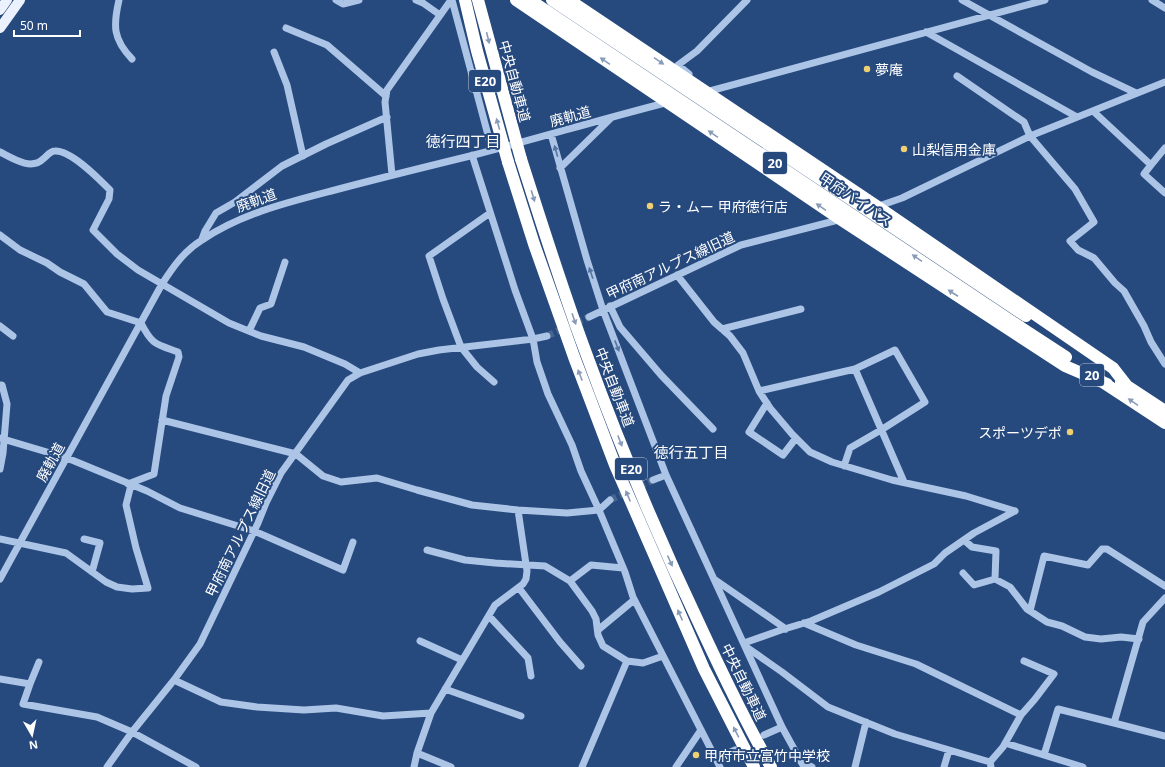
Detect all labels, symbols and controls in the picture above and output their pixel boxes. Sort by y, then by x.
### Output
scale bar [14,12,80,38]
text: 50 m [20,17,48,34]
one-way arrow [485,32,491,44]
street label: 中央自動車道 [495,38,535,124]
one-way arrow [600,57,611,65]
one-way arrow [654,57,664,65]
place label: 夢庵 [875,60,903,79]
marker: 夢庵 [862,64,872,74]
road number: E20 [469,70,501,92]
street label: 廃軌道 [547,101,593,131]
one-way arrow [494,118,500,130]
one-way arrow [708,130,718,138]
district label: 徳行四丁目 [425,131,501,151]
place label: 山梨信用金庫 [912,140,996,159]
marker: 山梨信用金庫 [899,144,909,154]
one-way arrow [552,145,558,158]
road number: 20 [763,152,787,174]
street label: 甲府バイパス [816,168,896,230]
street label: 廃軌道 [233,184,279,216]
one-way arrow [530,190,536,202]
place label: ラ・ムー 甲府徳行店 [658,197,788,216]
marker: ラ・ムー 甲府徳行店 [645,201,655,211]
one-way arrow [815,203,827,210]
street label: 甲府南アルプス線旧道 [603,227,737,303]
one-way arrow [911,255,923,262]
one-way arrow [588,267,594,279]
one-way arrow [947,290,959,297]
one-way arrow [571,314,577,326]
one-way arrow [615,341,621,353]
street label: 中央自動車道 [591,344,639,430]
road number: 20 [1080,364,1104,386]
one-way arrow [577,369,583,381]
one-way arrow [1127,398,1138,405]
place label: スポーツデポ [978,423,1062,442]
marker: スポーツデポ [1065,427,1075,437]
one-way arrow [617,435,623,447]
street label: 廃軌道 [32,439,68,485]
district label: 徳行五丁目 [653,442,729,462]
road number: E20 [615,458,647,480]
street label: 甲府南アルプス線旧道 [201,466,279,600]
one-way arrow [625,491,631,502]
one-way arrow [666,555,673,567]
one-way arrow [677,610,683,621]
street label: 中央自動車道 [717,640,771,724]
north arrow [12,715,52,755]
one-way arrow [733,727,739,738]
text: N [28,737,39,753]
place label: 甲府市立富竹中学校 [704,746,830,765]
marker: 甲府市立富竹中学校 [691,750,701,760]

